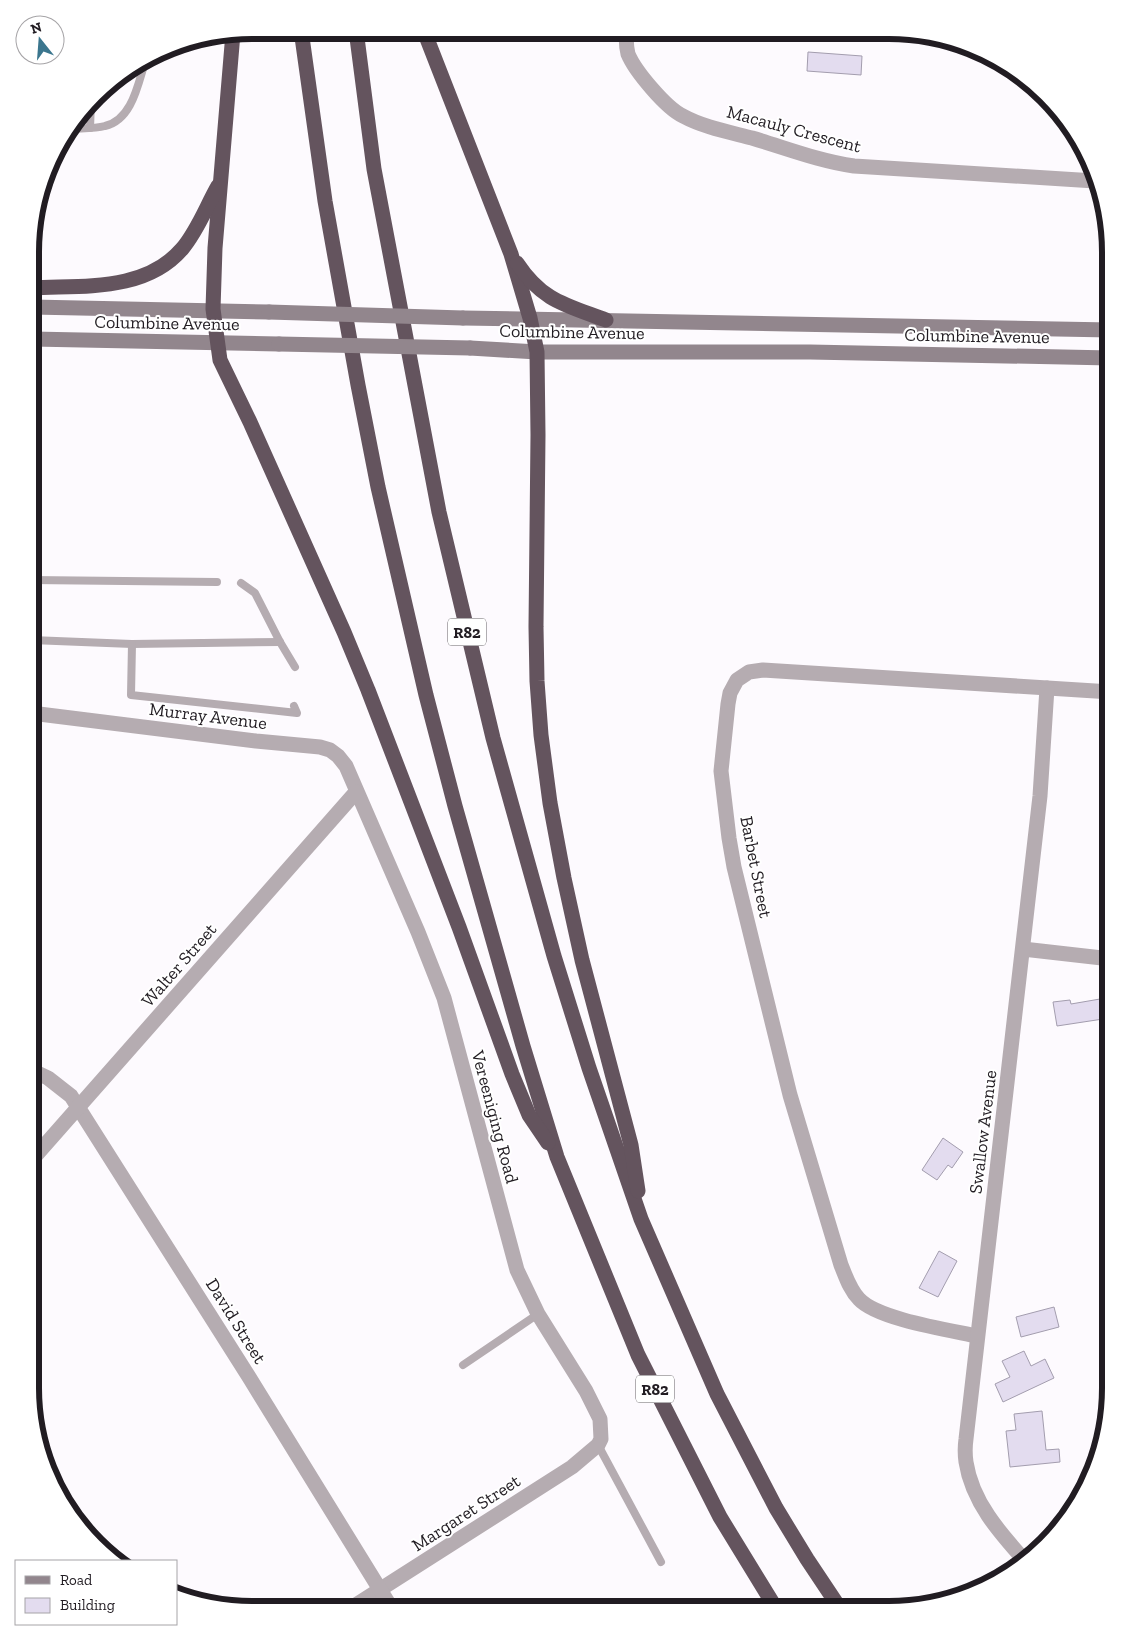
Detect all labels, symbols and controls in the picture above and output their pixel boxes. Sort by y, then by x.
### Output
north arrow [15,15,65,65]
text: N [29,18,44,38]
street label: Macauly Crescent [724,100,864,158]
street label: Columbine Avenue [94,311,240,335]
street label: Columbine Avenue [499,320,645,344]
street label: Columbine Avenue [904,324,1050,348]
road number: R82 [448,618,486,646]
street label: Murray Avenue [148,698,268,734]
street label: Barbet Street [735,814,777,920]
street label: Walter Street [137,919,221,1011]
street label: Vereeniging Road [466,1047,523,1186]
street label: Swallow Avenue [964,1069,1002,1195]
street label: David Street [201,1274,271,1368]
road number: R82 [636,1376,674,1402]
street label: Margaret Street [408,1470,525,1556]
legend [15,1560,178,1625]
text: Road [60,1571,93,1589]
text: Building [60,1596,115,1614]

